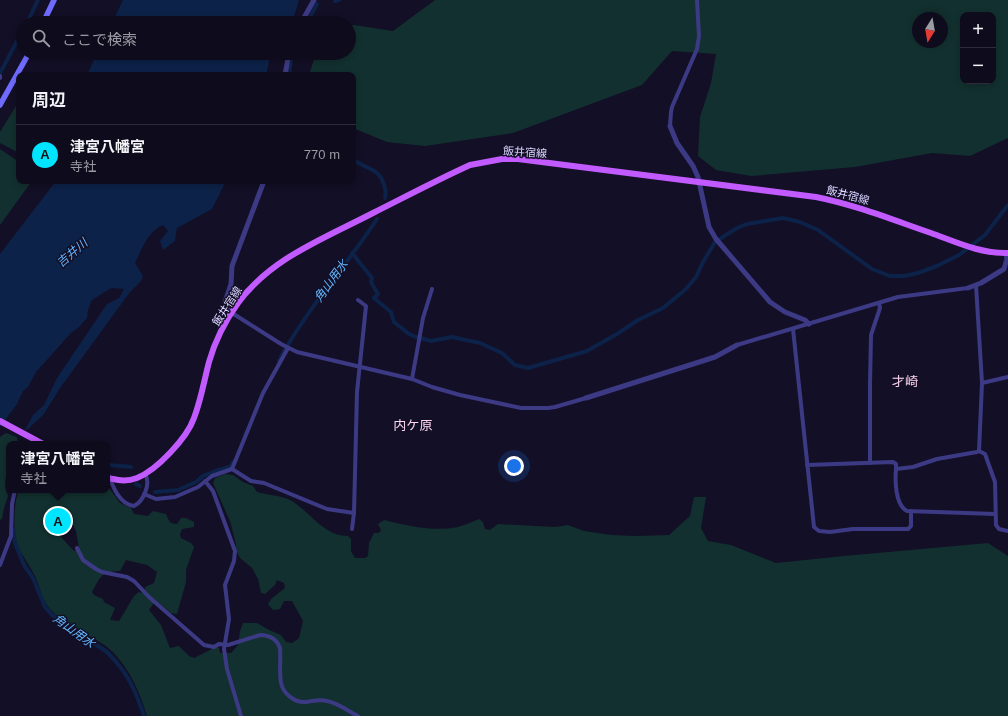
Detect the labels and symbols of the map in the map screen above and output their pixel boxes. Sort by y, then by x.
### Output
north arrow [912,12,948,48]
street label: 飯井宿線 [503,144,547,160]
street label: 飯井宿線 [825,184,871,206]
water label: 吉井川 [54,235,92,270]
water label: 角山用水 [311,256,352,305]
street label: 飯井宿線 [210,284,244,328]
district label: 才崎 [892,374,918,389]
district label: 内ケ原 [393,418,433,433]
your location [504,456,524,476]
pin: A [45,506,71,536]
water label: 角山用水 [50,611,99,652]

